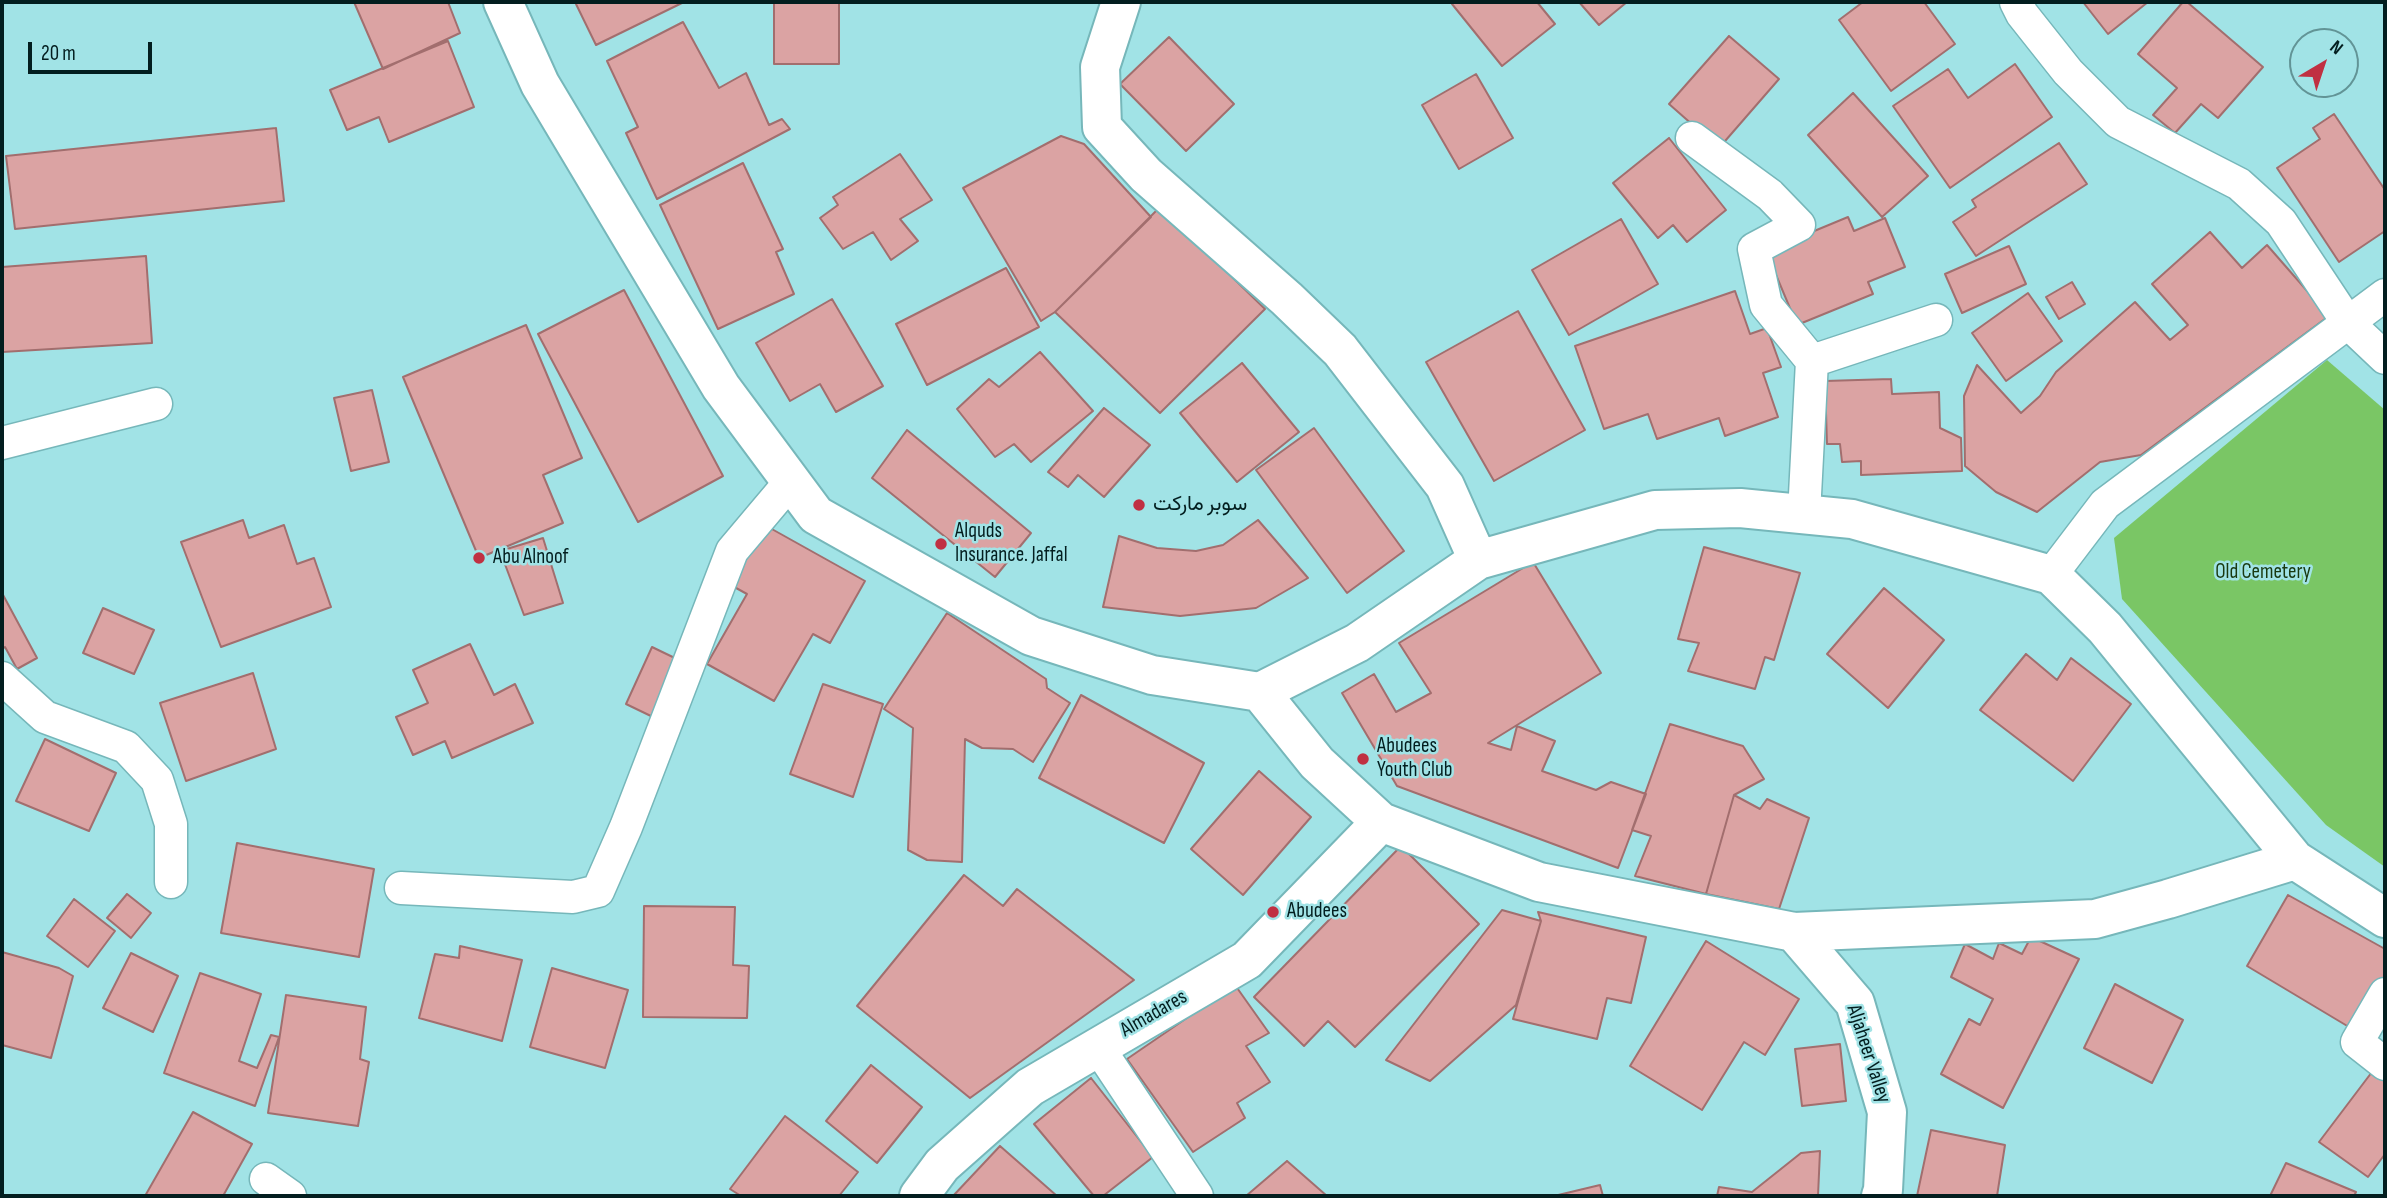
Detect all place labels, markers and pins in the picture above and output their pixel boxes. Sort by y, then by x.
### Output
place label: سوبر ماركت [1153,492,1247,518]
marker: سوبر ماركت [1131,497,1147,513]
place label: Alquds Insurance. Jaffal [955,519,1068,569]
marker: Alquds Insurance. Jaffal [933,536,949,552]
place label: Abu Alnoof [493,545,569,571]
marker: Abu Alnoof [471,550,487,566]
place label: Abudees Youth Club [1377,734,1452,784]
marker: Abudees Youth Club [1355,751,1371,767]
place label: Abudees [1287,899,1347,925]
marker: Abudees [1265,904,1281,920]

